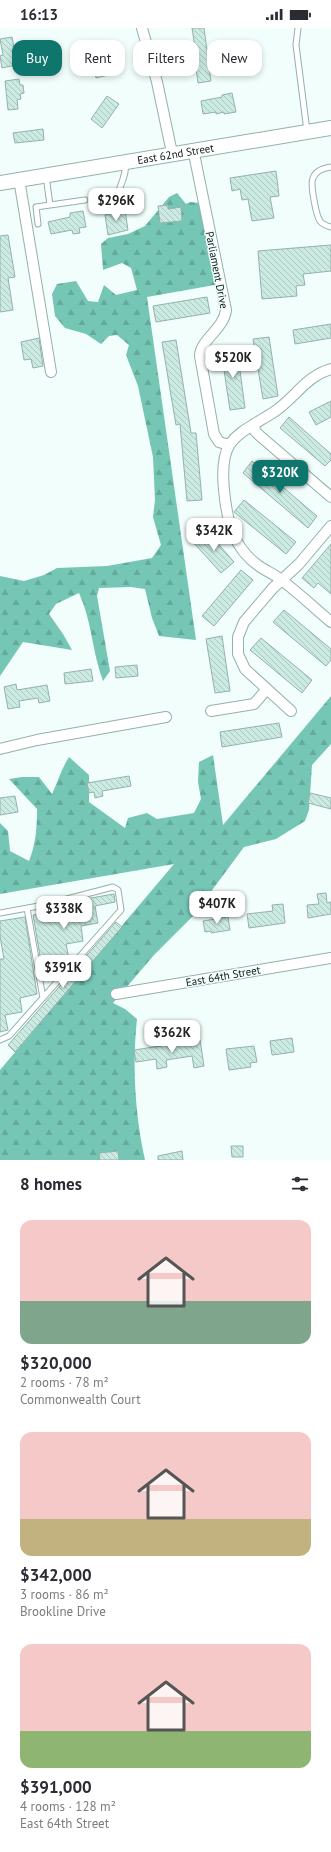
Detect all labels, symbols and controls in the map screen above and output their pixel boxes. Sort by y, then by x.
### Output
text: 16:13 [20,5,58,24]
chip: Buy [12,40,62,76]
chip: Rent [70,40,125,76]
chip: Filters [133,40,199,76]
chip: New [207,40,262,76]
street label: East 62nd Street [136,141,215,167]
pin: $296K [88,188,144,222]
text: $296K [97,192,135,209]
street label: Parliament Drive [203,230,231,310]
pin: $520K [205,345,261,379]
text: $520K [214,349,252,366]
pin: $320K [252,460,308,494]
text: $320K [261,464,299,481]
pin: $342K [186,518,242,552]
text: $342K [195,522,233,539]
pin: $407K [189,891,245,925]
text: $407K [198,895,236,912]
pin: $338K [36,896,92,930]
text: $338K [45,900,83,917]
pin: $391K [35,955,91,989]
text: $391K [44,959,82,976]
street label: East 64th Street [185,963,262,989]
pin: $362K [144,1020,200,1054]
text: $362K [153,1024,191,1041]
text: 8 homes [20,1173,82,1195]
icon: filters [289,1173,311,1195]
icon: home [130,1246,202,1318]
text: $320,000 [20,1352,92,1374]
text: 2 rooms · 78 m² [20,1374,109,1391]
text: Commonwealth Court [20,1391,141,1408]
icon: home [130,1458,202,1530]
text: $342,000 [20,1564,92,1586]
text: 3 rooms · 86 m² [20,1586,109,1603]
text: Brookline Drive [20,1603,106,1620]
icon: home [130,1670,202,1742]
text: $391,000 [20,1776,92,1798]
text: 4 rooms · 128 m² [20,1798,116,1815]
text: East 64th Street [20,1815,109,1832]

